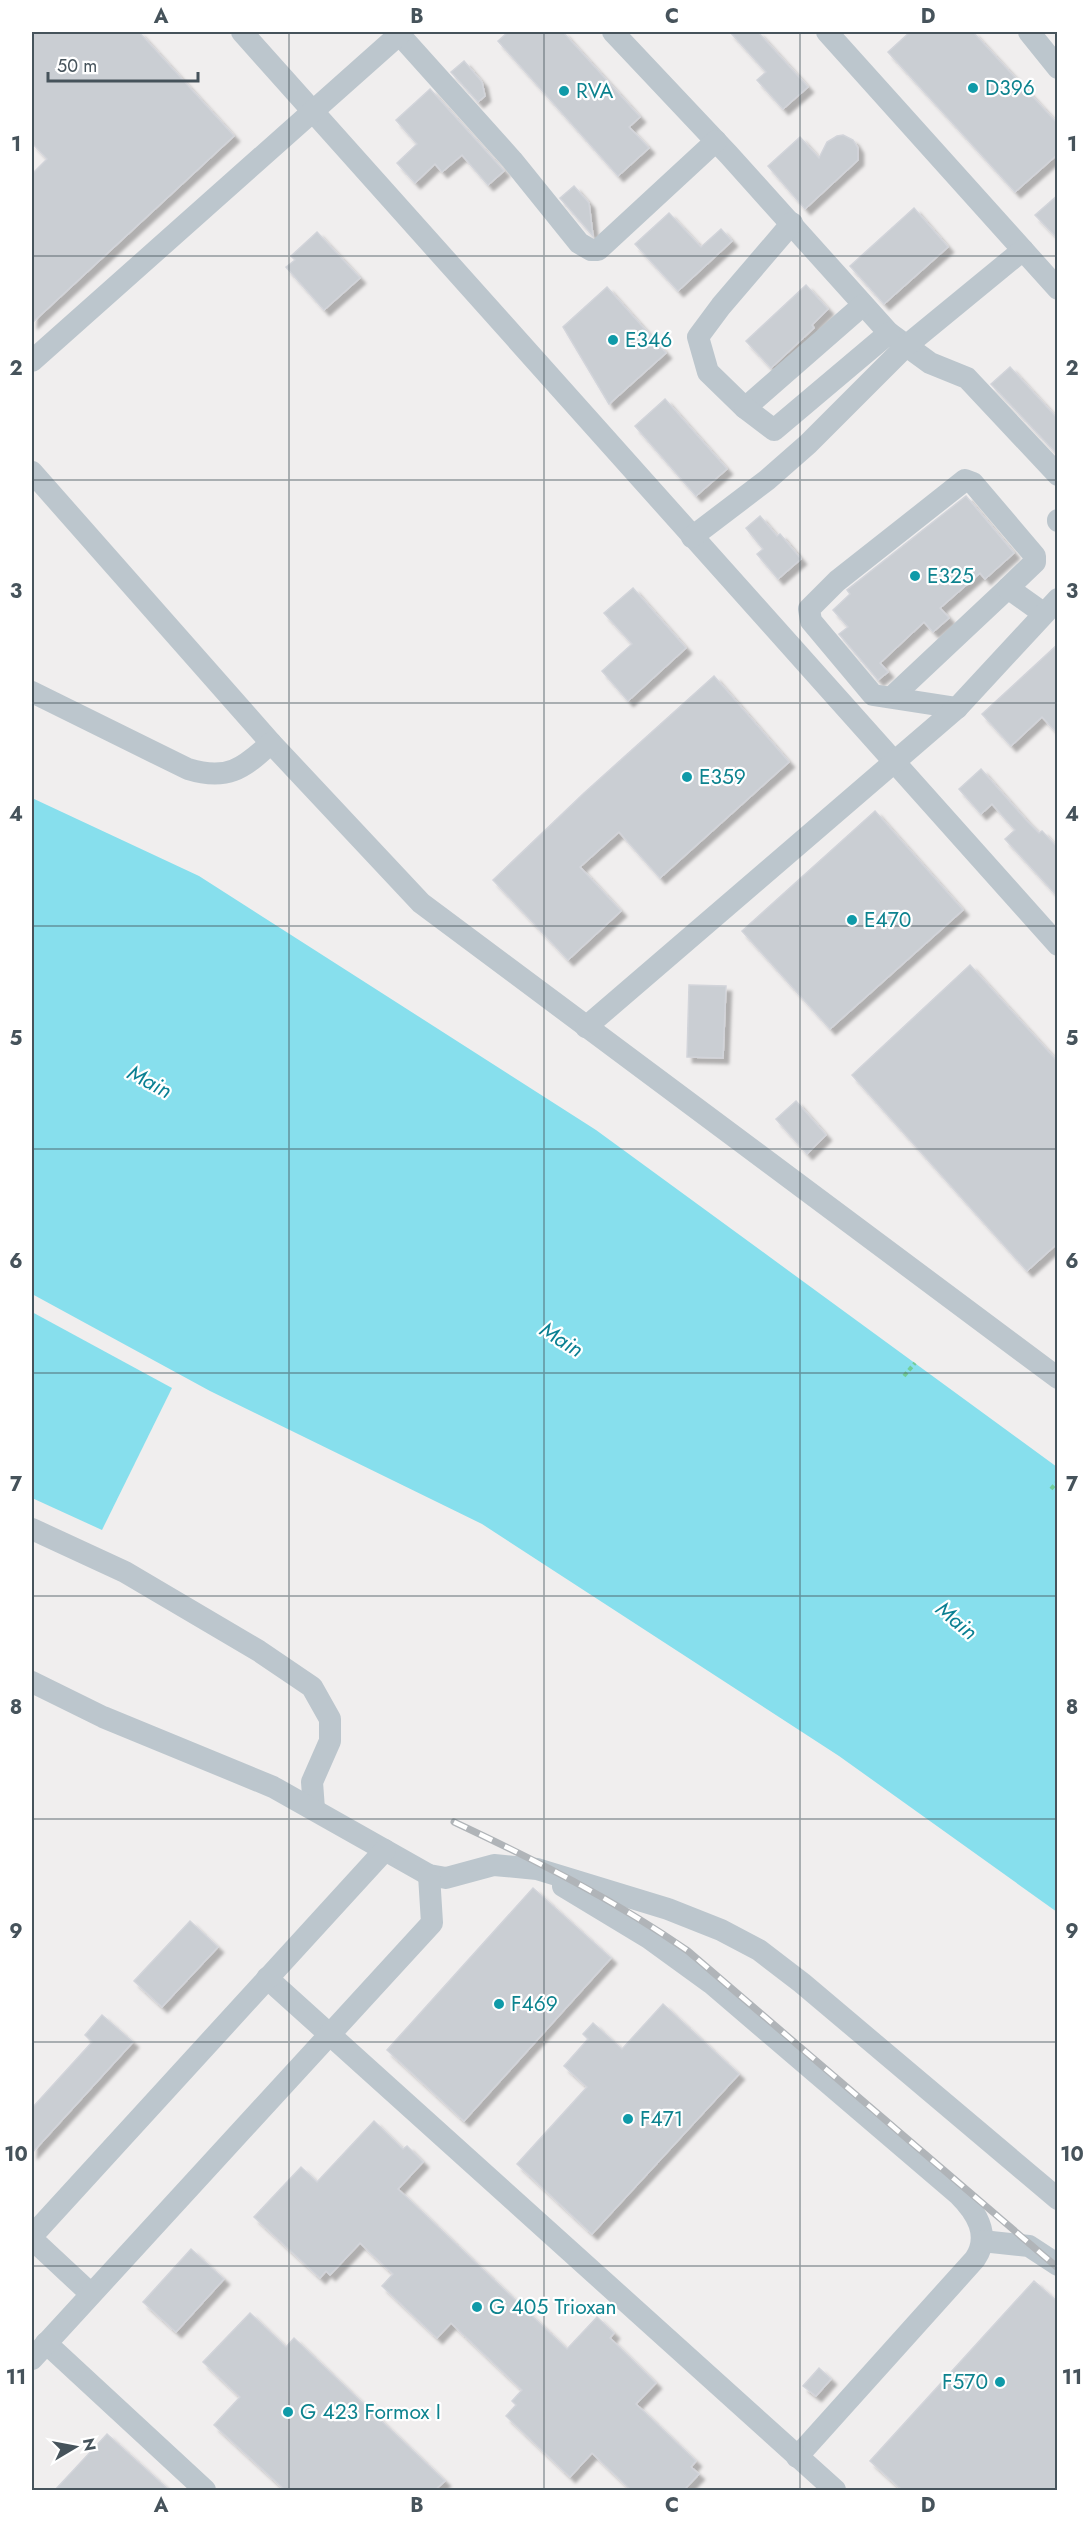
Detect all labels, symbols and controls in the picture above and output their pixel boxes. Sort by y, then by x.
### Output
text: A [153,2,169,31]
text: B [410,2,424,31]
text: C [665,2,679,31]
text: D [921,2,935,31]
scale bar [48,45,198,83]
text: 50 m [57,53,97,79]
place label: D396 [985,73,1035,103]
place label: RVA [576,76,614,106]
marker: D396 [966,81,980,95]
marker: RVA [557,84,571,98]
text: 1 [11,130,21,159]
text: 1 [1067,130,1077,159]
place label: E346 [625,325,672,355]
marker: E346 [606,333,620,347]
text: 2 [9,354,23,383]
text: 2 [1065,354,1079,383]
place label: E325 [927,561,974,591]
marker: E325 [908,569,922,583]
text: 3 [10,577,22,606]
text: 3 [1066,577,1078,606]
place label: E359 [699,762,746,792]
marker: E359 [680,770,694,784]
text: 4 [9,800,23,829]
text: 4 [1065,800,1079,829]
place label: E470 [864,905,911,935]
marker: E470 [845,913,859,927]
text: 5 [10,1024,23,1053]
text: 5 [1066,1024,1079,1053]
water label: Main [122,1056,178,1106]
text: 6 [9,1247,23,1276]
text: 6 [1065,1247,1079,1276]
water label: Main [534,1313,590,1365]
text: 7 [10,1470,23,1499]
text: 7 [1066,1470,1079,1499]
water label: Main [929,1593,985,1647]
text: 8 [10,1693,22,1722]
text: 8 [1066,1693,1078,1722]
text: 9 [9,1917,23,1946]
text: 9 [1065,1917,1079,1946]
place label: F469 [511,1989,558,2019]
marker: F469 [492,1997,506,2011]
place label: F471 [640,2104,683,2134]
marker: F471 [621,2112,635,2126]
text: 10 [4,2140,28,2169]
text: 10 [1060,2140,1084,2169]
place label: G 405 Trioxan [489,2292,616,2322]
marker: G 405 Trioxan [470,2300,484,2314]
text: 11 [6,2363,26,2392]
text: 11 [1062,2363,1082,2392]
place label: F570 [942,2367,988,2397]
marker: F570 [993,2375,1007,2389]
place label: G 423 Formox I [300,2397,441,2427]
marker: G 423 Formox I [281,2405,295,2419]
north arrow [45,2417,105,2477]
text: N [77,2436,102,2453]
text: A [153,2491,169,2520]
text: B [410,2491,424,2520]
text: C [665,2491,679,2520]
text: D [921,2491,935,2520]

